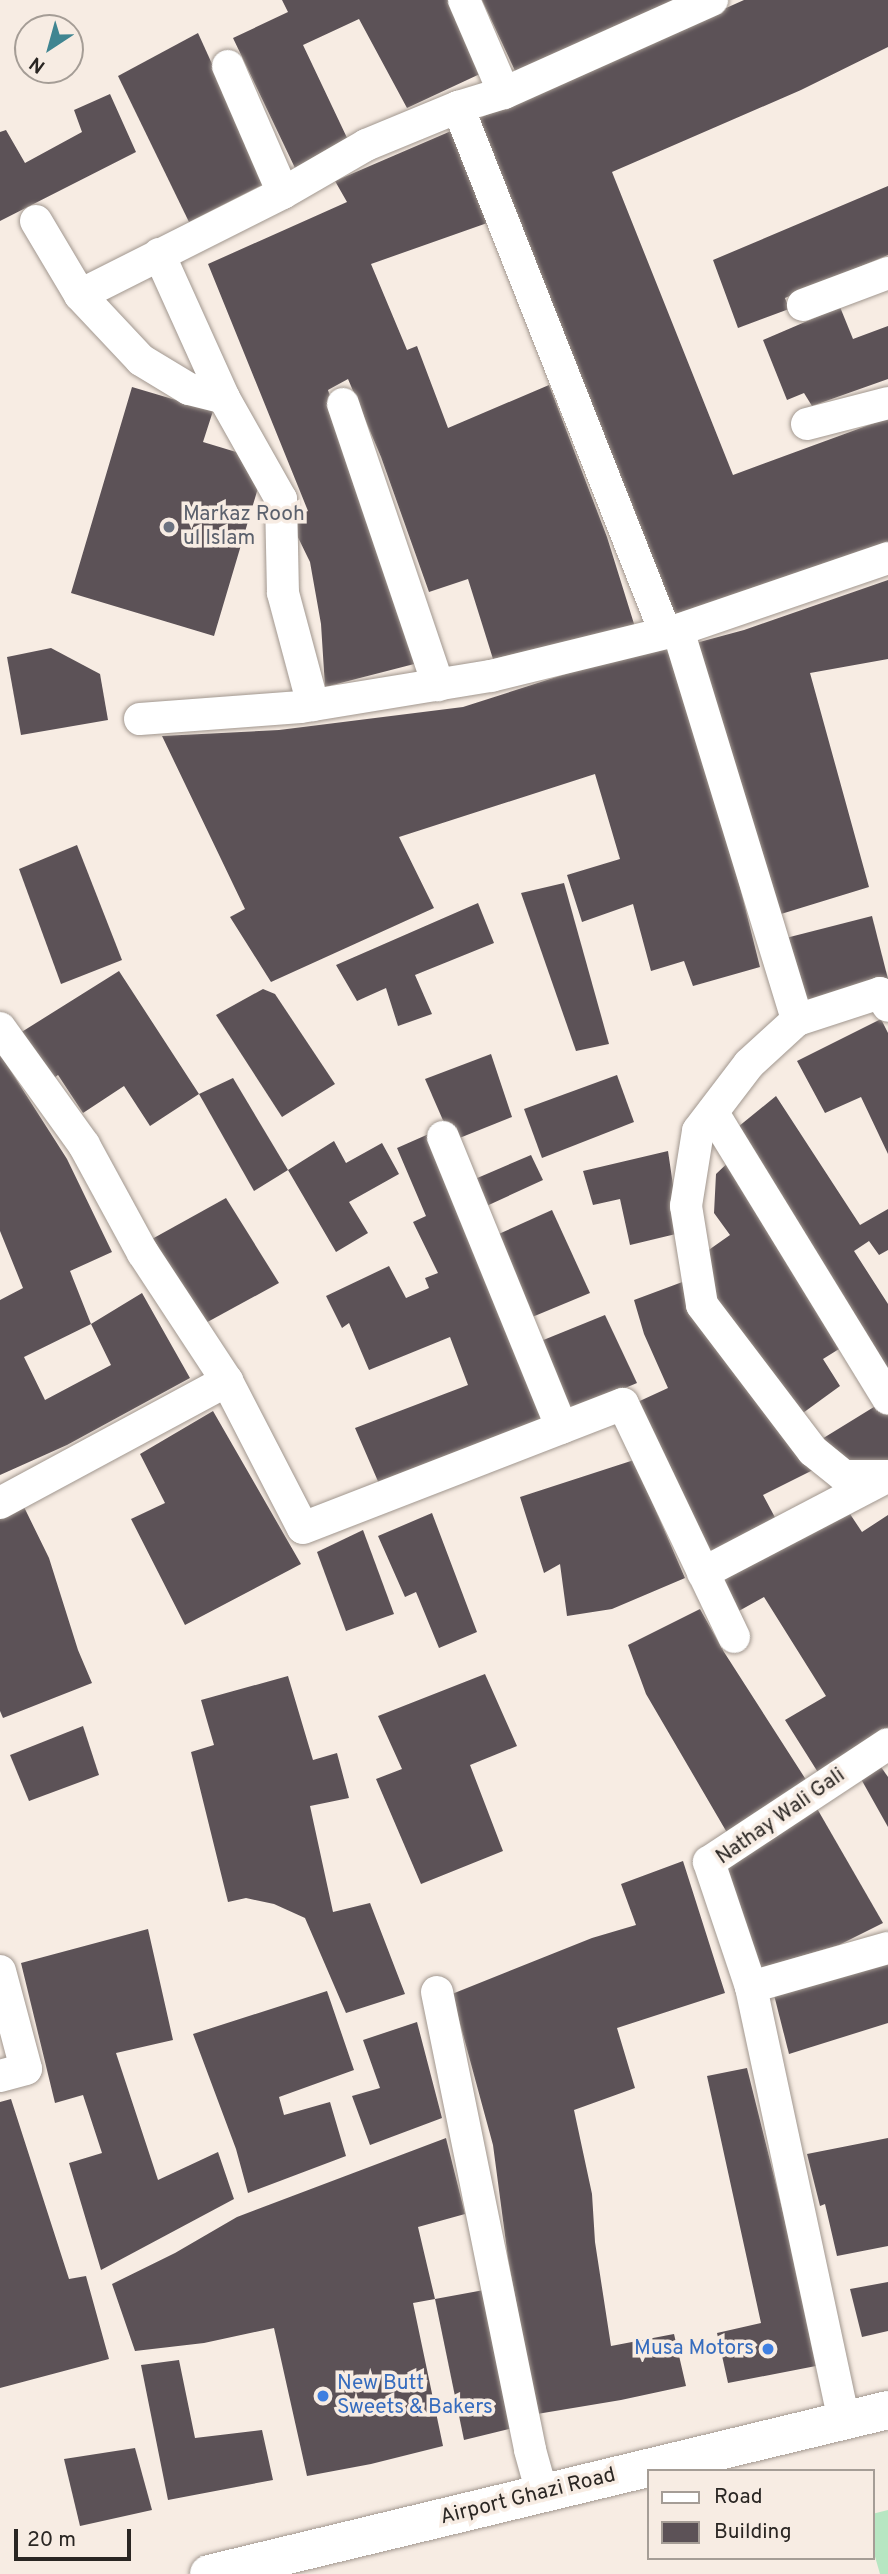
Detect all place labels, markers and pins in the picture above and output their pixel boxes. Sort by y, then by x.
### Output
place label: Markaz Rooh ul Islam [183,502,305,552]
marker: Markaz Rooh ul Islam [161,519,177,535]
place label: Musa Motors [634,2336,754,2362]
marker: Musa Motors [760,2341,776,2357]
place label: New Butt Sweets & Bakers [337,2371,493,2421]
marker: New Butt Sweets & Bakers [315,2388,331,2404]

